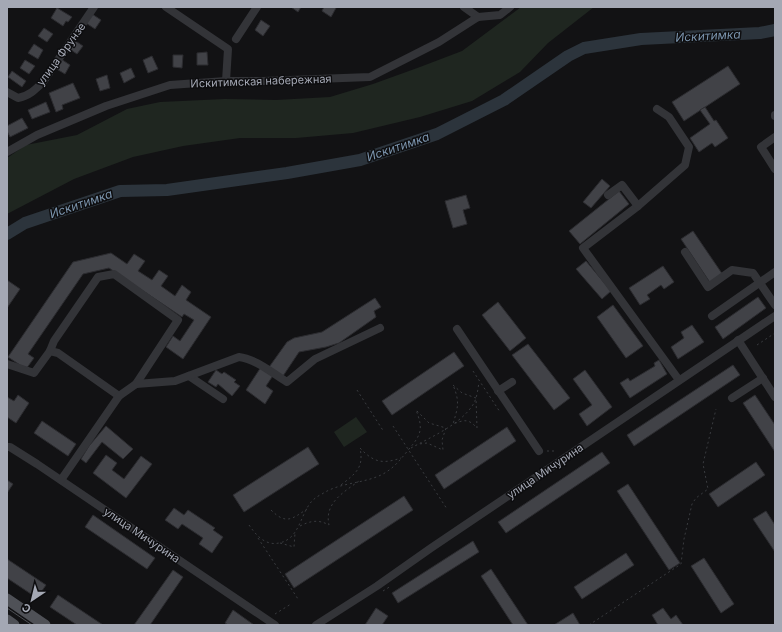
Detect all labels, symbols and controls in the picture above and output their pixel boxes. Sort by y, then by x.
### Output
street label: улица Фрунзе [33,20,89,88]
water label: Искитимка [675,26,741,45]
street label: Искитимская набережная [190,72,332,90]
water label: Искитимка [364,129,431,164]
water label: Искитимка [47,186,114,221]
street label: улица Мичурина [504,440,586,502]
street label: улица Мичурина [101,504,183,566]
north arrow [12,580,52,620]
text: С [19,600,34,616]

